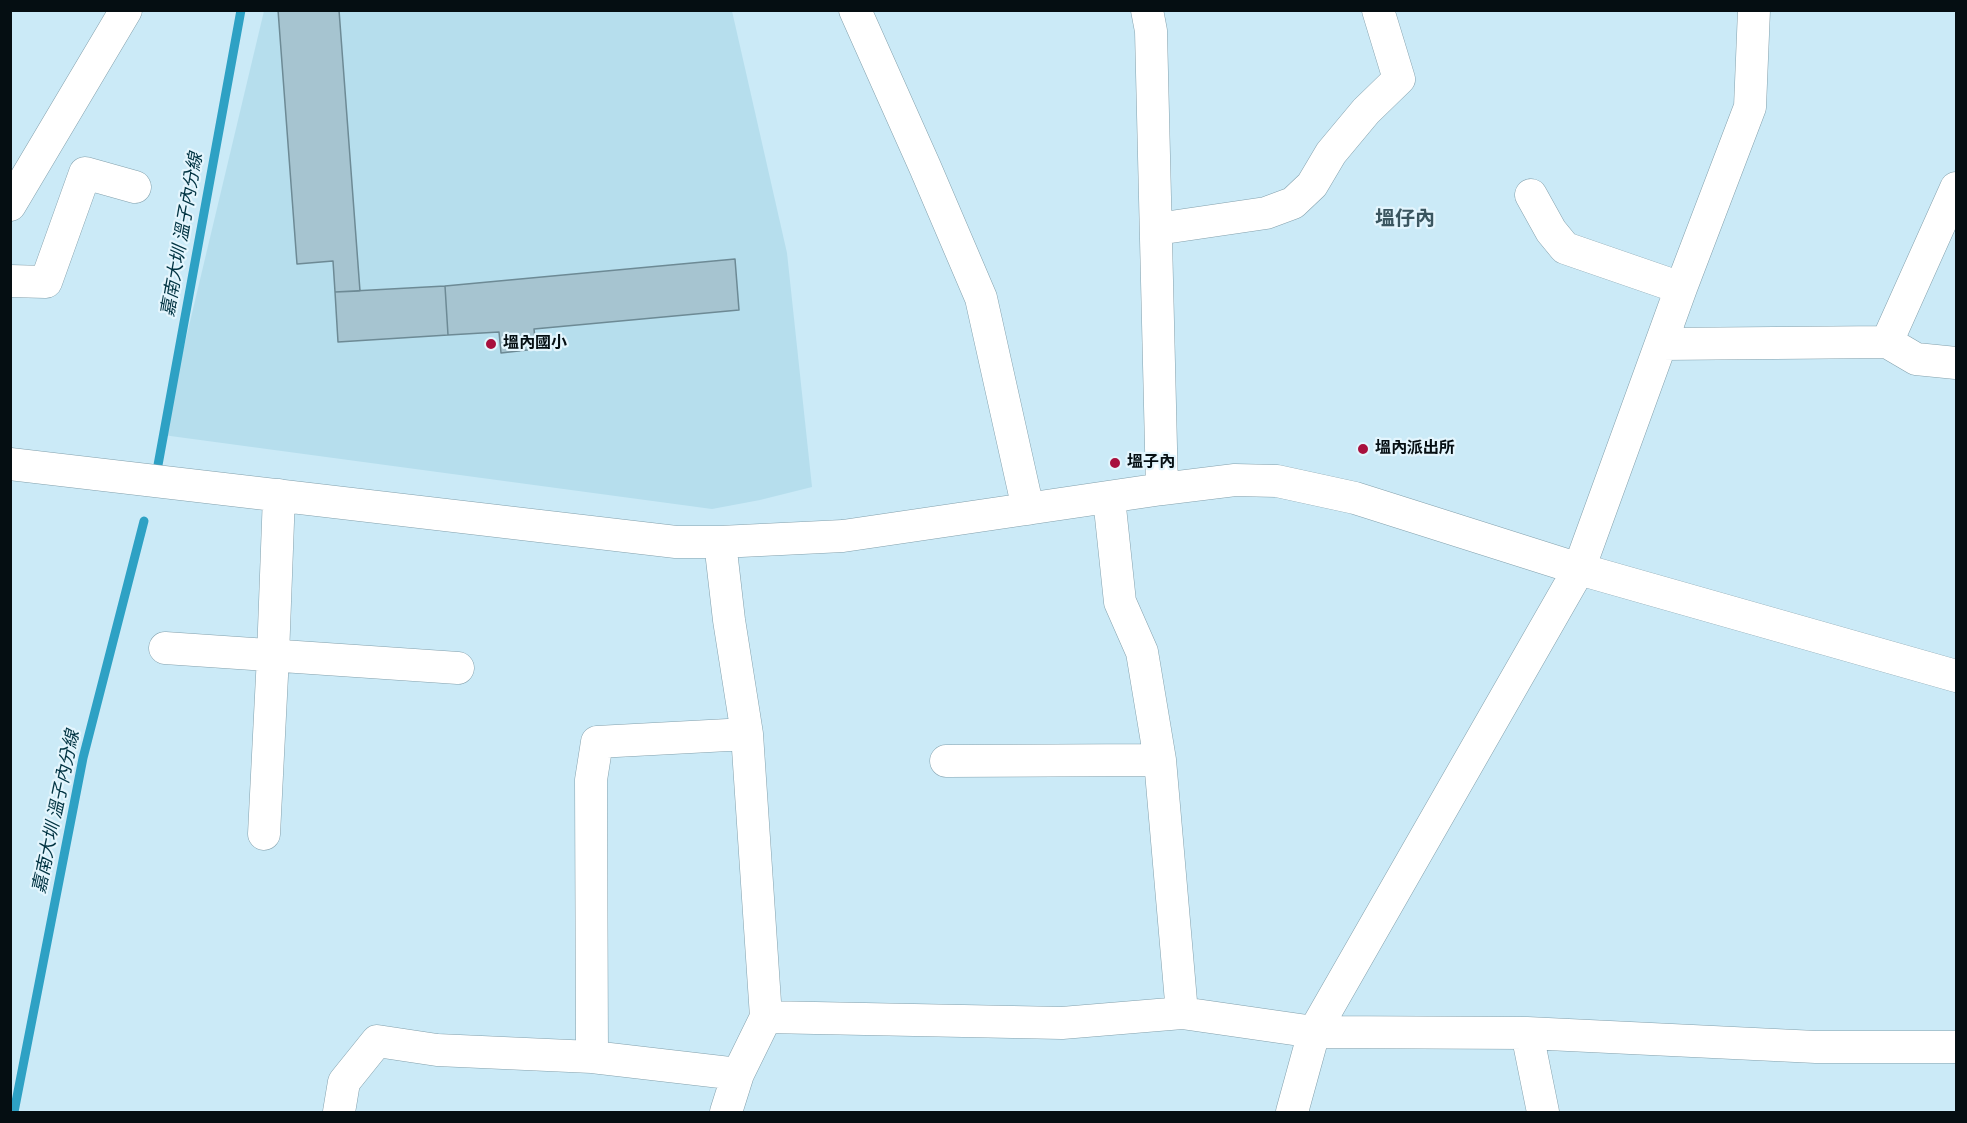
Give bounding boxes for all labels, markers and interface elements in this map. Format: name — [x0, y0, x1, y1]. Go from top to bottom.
water label: 嘉南大圳 溫子內分線 — [158, 151, 208, 319]
district label: 塭仔內 — [1375, 208, 1435, 232]
place label: 塭內國小 — [503, 334, 567, 354]
marker: 塭內國小 — [484, 337, 498, 351]
place label: 塭內派出所 — [1375, 439, 1455, 459]
marker: 塭內派出所 — [1356, 442, 1370, 456]
place label: 塭子內 — [1127, 453, 1175, 473]
marker: 塭子內 — [1108, 456, 1122, 470]
water label: 嘉南大圳 溫子內分線 — [29, 729, 85, 895]

